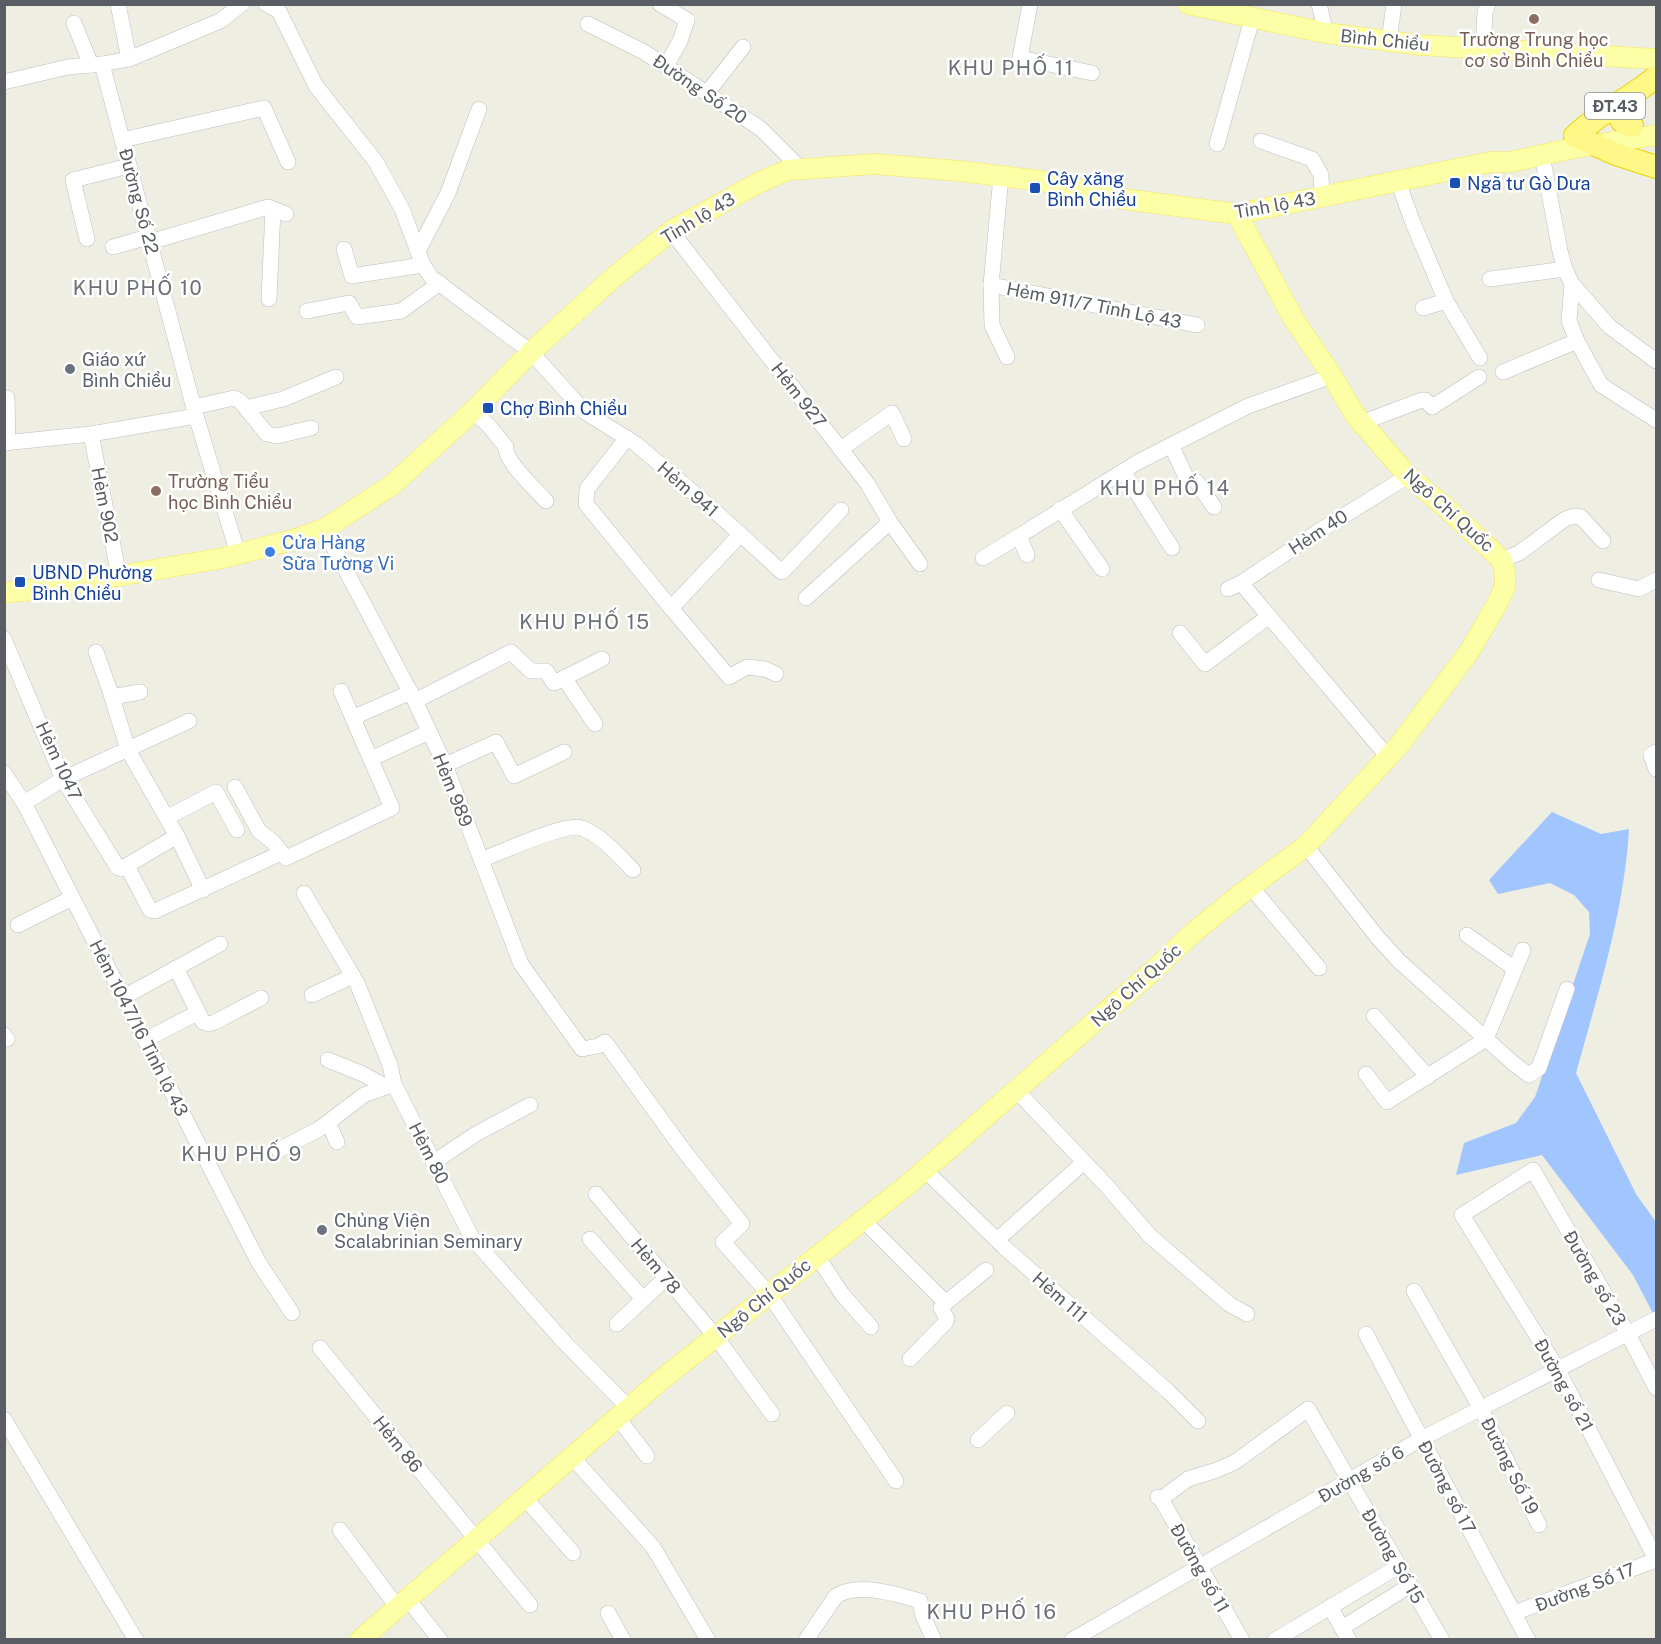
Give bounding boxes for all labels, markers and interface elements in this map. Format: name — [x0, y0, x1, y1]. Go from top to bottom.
marker: Trường Trung học cơ sở Bình Chiểu — [1527, 12, 1541, 26]
street label: Bình Chiểu — [1339, 25, 1431, 55]
place label: Trường Trung học cơ sở Bình Chiểu — [1459, 29, 1609, 71]
street label: Đường Số 20 — [649, 50, 751, 128]
district label: KHU PHỐ 11 — [948, 53, 1074, 80]
road number: ĐT.43 — [1585, 93, 1645, 119]
street label: Đường Số 22 — [115, 146, 163, 256]
place label: Cây xăng Bình Chiểu — [1047, 168, 1137, 210]
place label: Ngã tư Gò Dưa — [1467, 173, 1591, 194]
marker: Ngã tư Gò Dưa — [1448, 176, 1462, 190]
marker: Cây xăng Bình Chiểu — [1028, 181, 1042, 195]
street label: Tỉnh lộ 43 — [658, 188, 738, 248]
street label: Tỉnh lộ 43 — [1233, 188, 1317, 222]
district label: KHU PHỐ 10 — [73, 273, 203, 300]
street label: Hẻm 911/7 Tỉnh Lộ 43 — [1005, 278, 1183, 332]
place label: Giáo xứ Bình Chiểu — [82, 349, 172, 391]
street label: Hẻm 927 — [767, 358, 831, 432]
marker: Giáo xứ Bình Chiểu — [63, 362, 77, 376]
place label: Chợ Bình Chiểu — [500, 398, 628, 419]
marker: Chợ Bình Chiểu — [481, 401, 495, 415]
street label: Hẻm 941 — [653, 457, 723, 521]
street label: Ngô Chí Quốc — [1400, 464, 1498, 556]
street label: Hẻm 902 — [87, 465, 123, 545]
place label: Trường Tiểu học Bình Chiểu — [168, 471, 292, 513]
district label: KHU PHỐ 14 — [1099, 473, 1231, 500]
marker: Trường Tiểu học Bình Chiểu — [149, 484, 163, 498]
street label: Hẻm 40 — [1285, 505, 1351, 559]
place label: Cửa Hàng Sữa Tường Vi — [282, 532, 394, 574]
marker: Cửa Hàng Sữa Tường Vi — [263, 545, 277, 559]
place label: UBND Phường Bình Chiểu — [32, 562, 153, 604]
marker: UBND Phường Bình Chiểu — [13, 575, 27, 589]
district label: KHU PHỐ 15 — [519, 607, 651, 634]
street label: Hẻm 1047 — [32, 718, 86, 804]
street label: Hẻm 989 — [429, 750, 477, 830]
street label: Hẻm 1047/16 Tỉnh lộ 43 — [85, 936, 193, 1120]
street label: Ngô Chí Quốc — [1087, 939, 1185, 1031]
street label: Hẻm 80 — [405, 1119, 453, 1187]
district label: KHU PHỐ 9 — [181, 1139, 303, 1166]
place label: Chủng Viện Scalabrinian Seminary — [334, 1210, 523, 1252]
marker: Chủng Viện Scalabrinian Seminary — [315, 1223, 329, 1237]
street label: Đường số 23 — [1559, 1227, 1631, 1329]
street label: Hẻm 78 — [627, 1234, 685, 1298]
street label: Ngô Chí Quốc — [713, 1254, 815, 1342]
street label: Hẻm 111 — [1028, 1267, 1092, 1327]
street label: Đường số 21 — [1530, 1335, 1598, 1435]
street label: Hẻm 86 — [369, 1412, 427, 1476]
street label: Đường Số 19 — [1477, 1414, 1543, 1518]
street label: Đường số 17 — [1414, 1437, 1480, 1537]
street label: Đường số 6 — [1314, 1441, 1408, 1507]
street label: Đường Số 15 — [1357, 1505, 1429, 1607]
street label: Đường số 11 — [1166, 1520, 1234, 1616]
street label: Đường Số 17 — [1532, 1558, 1638, 1616]
district label: KHU PHỐ 16 — [927, 1597, 1057, 1624]

